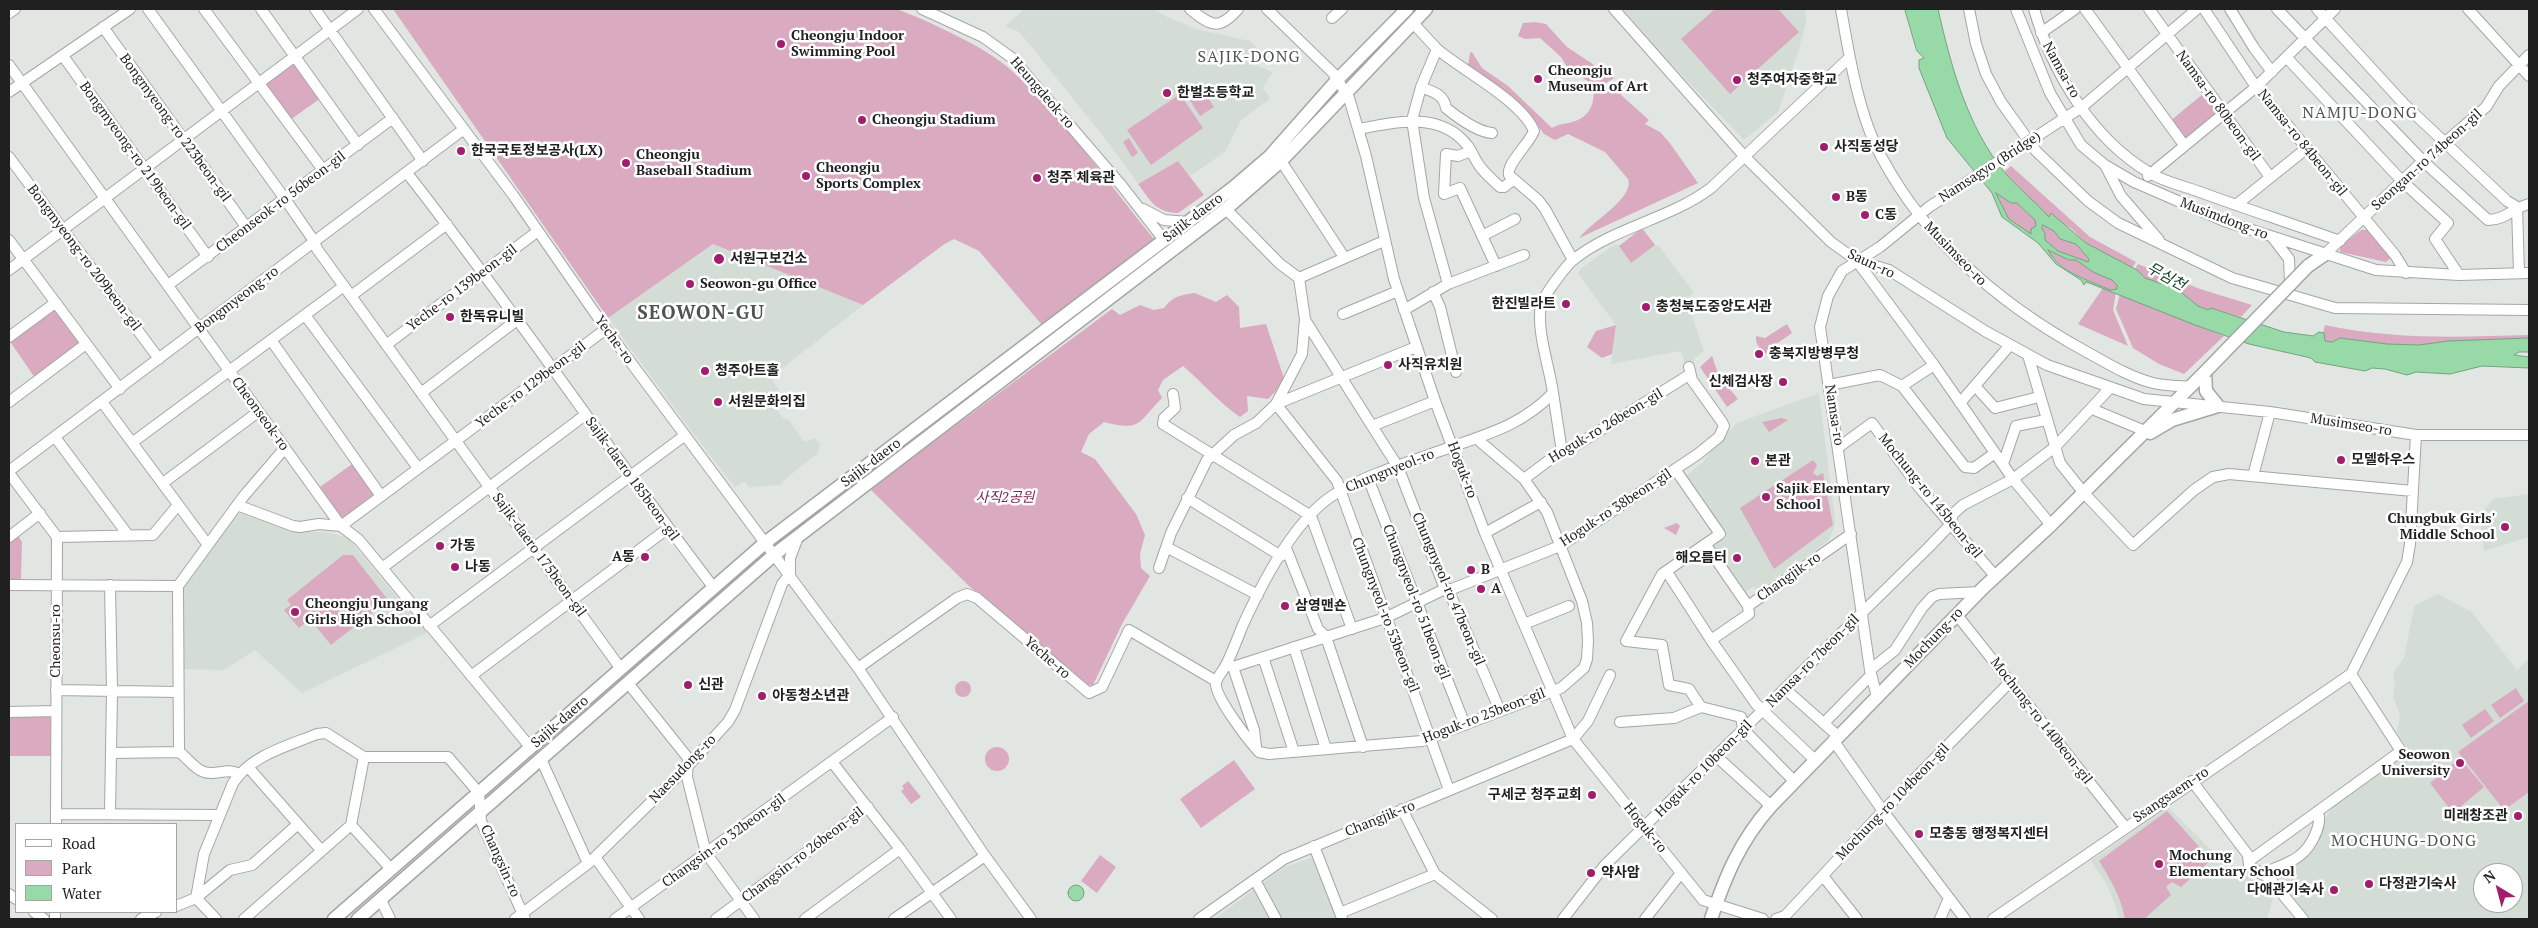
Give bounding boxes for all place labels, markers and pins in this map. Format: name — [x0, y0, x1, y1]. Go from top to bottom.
place label: Cheongju Indoor Swimming Pool — [791, 28, 904, 60]
marker: Cheongju Indoor Swimming Pool — [775, 38, 787, 50]
place label: Cheongju Museum of Art — [1548, 63, 1648, 95]
place label: 청주여자중학교 — [1747, 72, 1837, 88]
marker: Cheongju Museum of Art — [1532, 73, 1544, 85]
marker: 청주여자중학교 — [1731, 74, 1743, 86]
place label: 한벌초등학교 — [1177, 85, 1254, 101]
marker: 한벌초등학교 — [1161, 87, 1173, 99]
place label: Cheongju Stadium — [872, 112, 996, 128]
marker: Cheongju Stadium — [856, 114, 868, 126]
place label: 사직동성당 — [1834, 139, 1898, 155]
marker: 사직동성당 — [1818, 141, 1830, 153]
place label: 한국국토정보공사(LX) — [471, 143, 603, 159]
marker: 한국국토정보공사(LX) — [455, 145, 467, 157]
place label: Cheongju Baseball Stadium — [636, 147, 752, 180]
marker: Cheongju Baseball Stadium — [620, 157, 632, 169]
place label: Cheongju Sports Complex — [816, 160, 921, 192]
marker: Cheongju Sports Complex — [800, 170, 812, 182]
place label: 청주 체육관 — [1047, 170, 1115, 186]
marker: 청주 체육관 — [1031, 172, 1043, 184]
place label: B동 — [1846, 189, 1868, 205]
marker: B동 — [1830, 191, 1842, 203]
place label: C동 — [1875, 207, 1897, 223]
marker: C동 — [1859, 209, 1871, 221]
place label: 서원구보건소 — [730, 251, 807, 267]
marker: 서원구보건소 — [712, 252, 726, 266]
place label: Seowon-gu Office — [700, 276, 817, 292]
marker: Seowon-gu Office — [684, 278, 696, 290]
place label: 한진빌라트 — [1492, 296, 1556, 312]
marker: 한진빌라트 — [1560, 298, 1572, 310]
place label: 충청북도중앙도서관 — [1656, 299, 1772, 315]
marker: 충청북도중앙도서관 — [1640, 301, 1652, 313]
place label: 한독유니빌 — [460, 309, 524, 325]
marker: 한독유니빌 — [444, 311, 456, 323]
place label: 충북지방병무청 — [1769, 346, 1859, 362]
marker: 충북지방병무청 — [1753, 348, 1765, 360]
place label: 사직유치원 — [1398, 357, 1462, 373]
marker: 사직유치원 — [1382, 359, 1394, 371]
place label: 청주아트홀 — [715, 363, 779, 379]
marker: 청주아트홀 — [699, 365, 711, 377]
place label: 신체검사장 — [1709, 374, 1773, 390]
marker: 신체검사장 — [1777, 376, 1789, 388]
place label: 서원문화의집 — [728, 394, 805, 410]
marker: 서원문화의집 — [712, 396, 724, 408]
place label: 모델하우스 — [2351, 452, 2415, 468]
place label: 본관 — [1765, 453, 1791, 469]
marker: 모델하우스 — [2335, 454, 2347, 466]
marker: 본관 — [1749, 455, 1761, 467]
place label: Sajik Elementary School — [1776, 481, 1890, 514]
marker: Sajik Elementary School — [1760, 491, 1772, 503]
place label: Chungbuk Girls' Middle School — [2387, 511, 2495, 544]
marker: Chungbuk Girls' Middle School — [2499, 521, 2511, 533]
place label: 가동 — [450, 538, 476, 554]
marker: 가동 — [434, 540, 446, 552]
place label: A동 — [612, 549, 635, 565]
place label: 해오름터 — [1675, 550, 1727, 566]
marker: A동 — [639, 551, 651, 563]
marker: 해오름터 — [1731, 552, 1743, 564]
place label: 나동 — [465, 559, 491, 575]
marker: 나동 — [449, 561, 461, 573]
place label: B — [1481, 562, 1490, 578]
marker: B — [1465, 564, 1477, 576]
place label: A — [1491, 581, 1501, 597]
marker: A — [1475, 583, 1487, 595]
place label: Cheongju Jungang Girls High School — [305, 596, 428, 628]
place label: 삼영맨숀 — [1295, 598, 1347, 614]
marker: 삼영맨숀 — [1279, 600, 1291, 612]
marker: Cheongju Jungang Girls High School — [289, 606, 301, 618]
place label: 신관 — [698, 677, 724, 693]
marker: 신관 — [682, 679, 694, 691]
place label: 아동청소년관 — [772, 688, 849, 704]
marker: 아동청소년관 — [756, 690, 768, 702]
place label: Seowon University — [2382, 747, 2450, 780]
marker: Seowon University — [2454, 757, 2466, 769]
place label: 구세군 청주교회 — [1488, 787, 1582, 803]
marker: 구세군 청주교회 — [1586, 789, 1598, 801]
place label: 미래창조관 — [2444, 808, 2508, 824]
marker: 미래창조관 — [2512, 810, 2524, 822]
place label: 모충동 행정복지센터 — [1929, 826, 2049, 842]
marker: 모충동 행정복지센터 — [1913, 828, 1925, 840]
place label: Mochung Elementary School — [2169, 848, 2295, 880]
marker: Mochung Elementary School — [2153, 858, 2165, 870]
place label: 약사암 — [1601, 865, 1640, 881]
marker: 약사암 — [1585, 867, 1597, 879]
place label: 다정관기숙사 — [2379, 876, 2456, 892]
marker: 다정관기숙사 — [2363, 878, 2375, 890]
place label: 다애관기숙사 — [2247, 882, 2324, 898]
marker: 다애관기숙사 — [2328, 884, 2340, 896]

